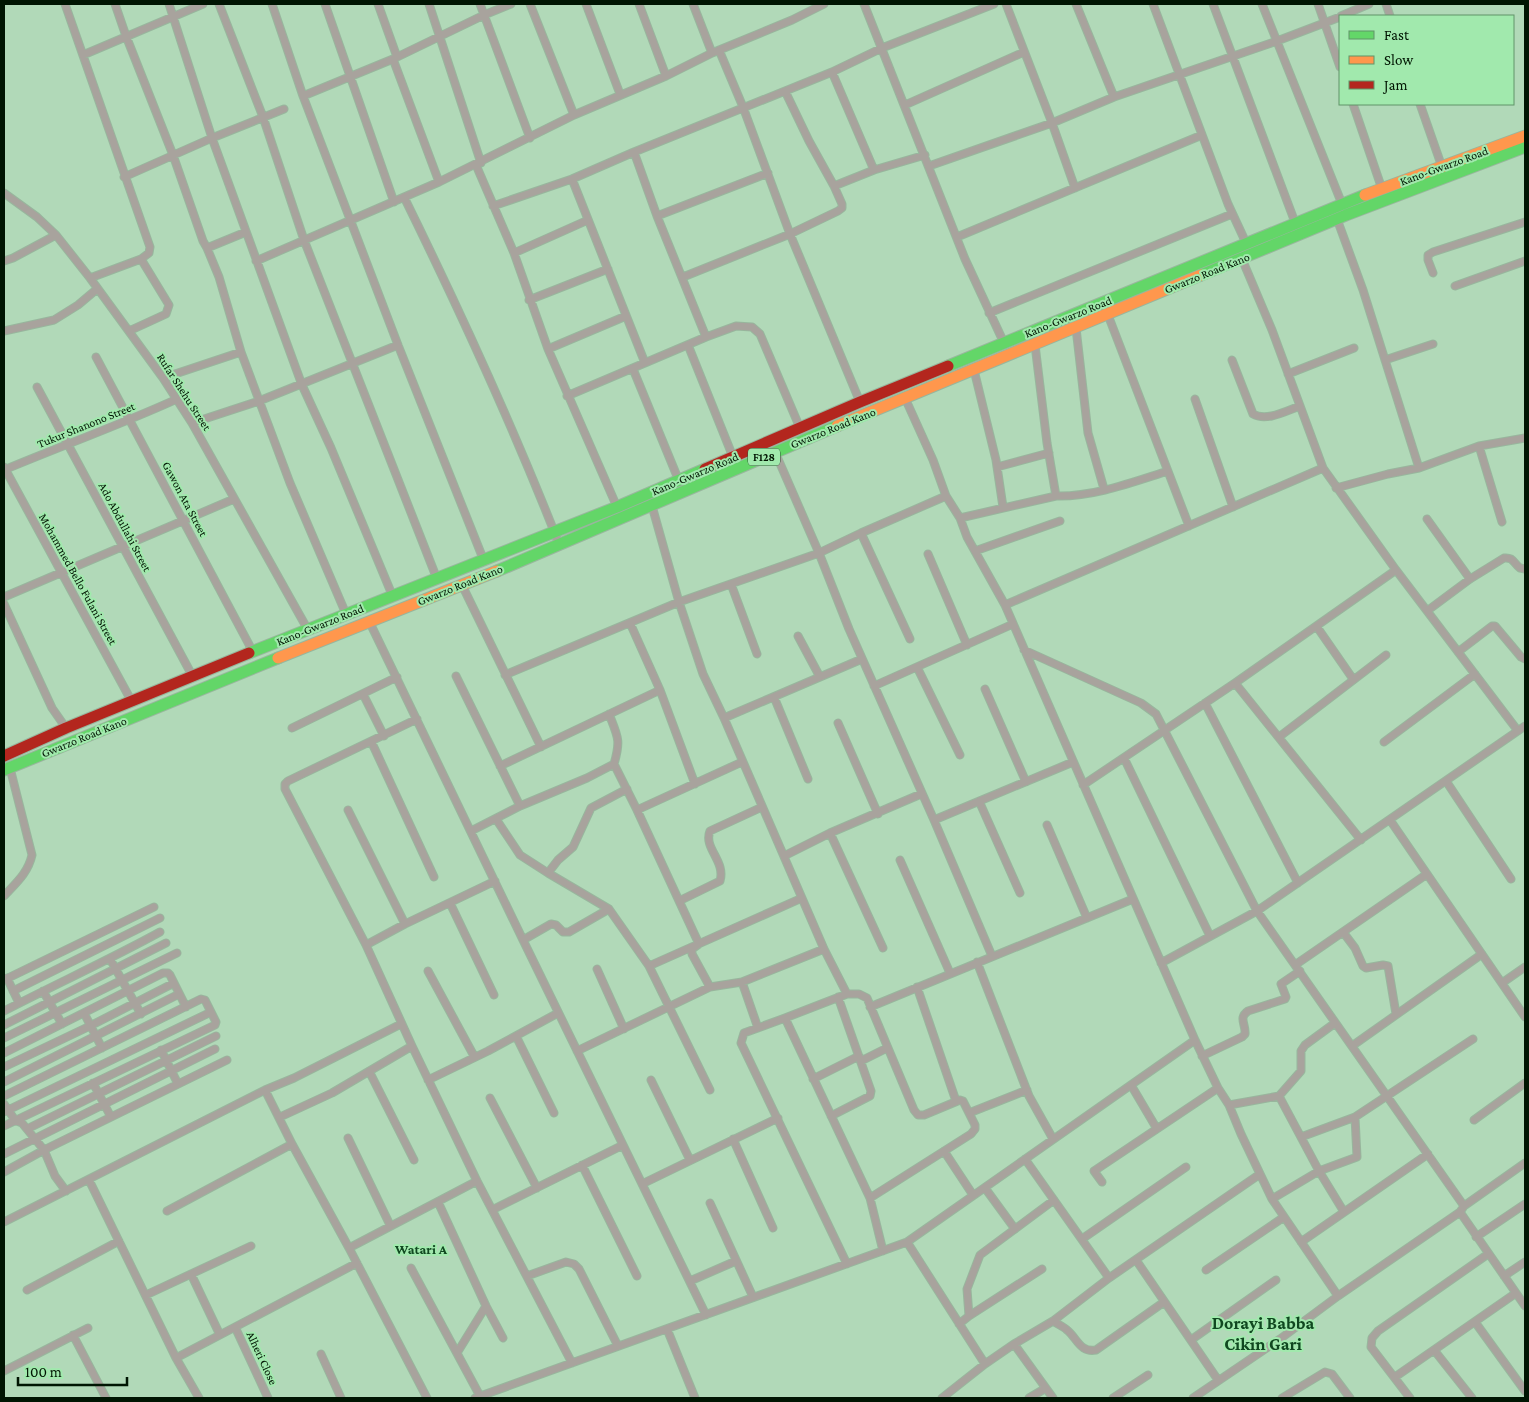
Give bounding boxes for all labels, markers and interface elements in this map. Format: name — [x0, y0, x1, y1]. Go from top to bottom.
legend — [1339, 15, 1514, 105]
text: Fast — [1384, 27, 1410, 43]
text: Slow — [1384, 52, 1414, 68]
text: Jam — [1382, 77, 1407, 94]
street label: Kano-Gwarzo Road — [1398, 143, 1491, 188]
street label: Gwarzo Road Kano — [1162, 250, 1252, 296]
street label: Kano-Gwarzo Road — [1022, 293, 1114, 341]
street label: Rufar Shehu Street — [154, 351, 215, 434]
street label: Tukur Shanono Street — [35, 399, 138, 451]
street label: Gwarzo Road Kano — [788, 405, 878, 451]
road number: F128 — [748, 448, 780, 466]
street label: Kano-Gwarzo Road — [650, 449, 741, 499]
street label: Gawon Ata Street — [159, 459, 211, 540]
street label: Ado Abdullahi Street — [96, 480, 155, 575]
street label: Mohammed Bello Fulani Street — [36, 511, 121, 648]
street label: Gwarzo Road Kano — [415, 562, 505, 608]
street label: Kano-Gwarzo Road — [274, 601, 366, 649]
street label: Gwarzo Road Kano — [39, 714, 129, 760]
district label: Watari A — [394, 1241, 448, 1257]
district label: Dorayi Babba Cikin Gari — [1212, 1313, 1315, 1354]
street label: Alheri Close — [244, 1329, 280, 1387]
scale bar — [18, 1354, 126, 1386]
text: 100 m — [25, 1364, 62, 1380]

